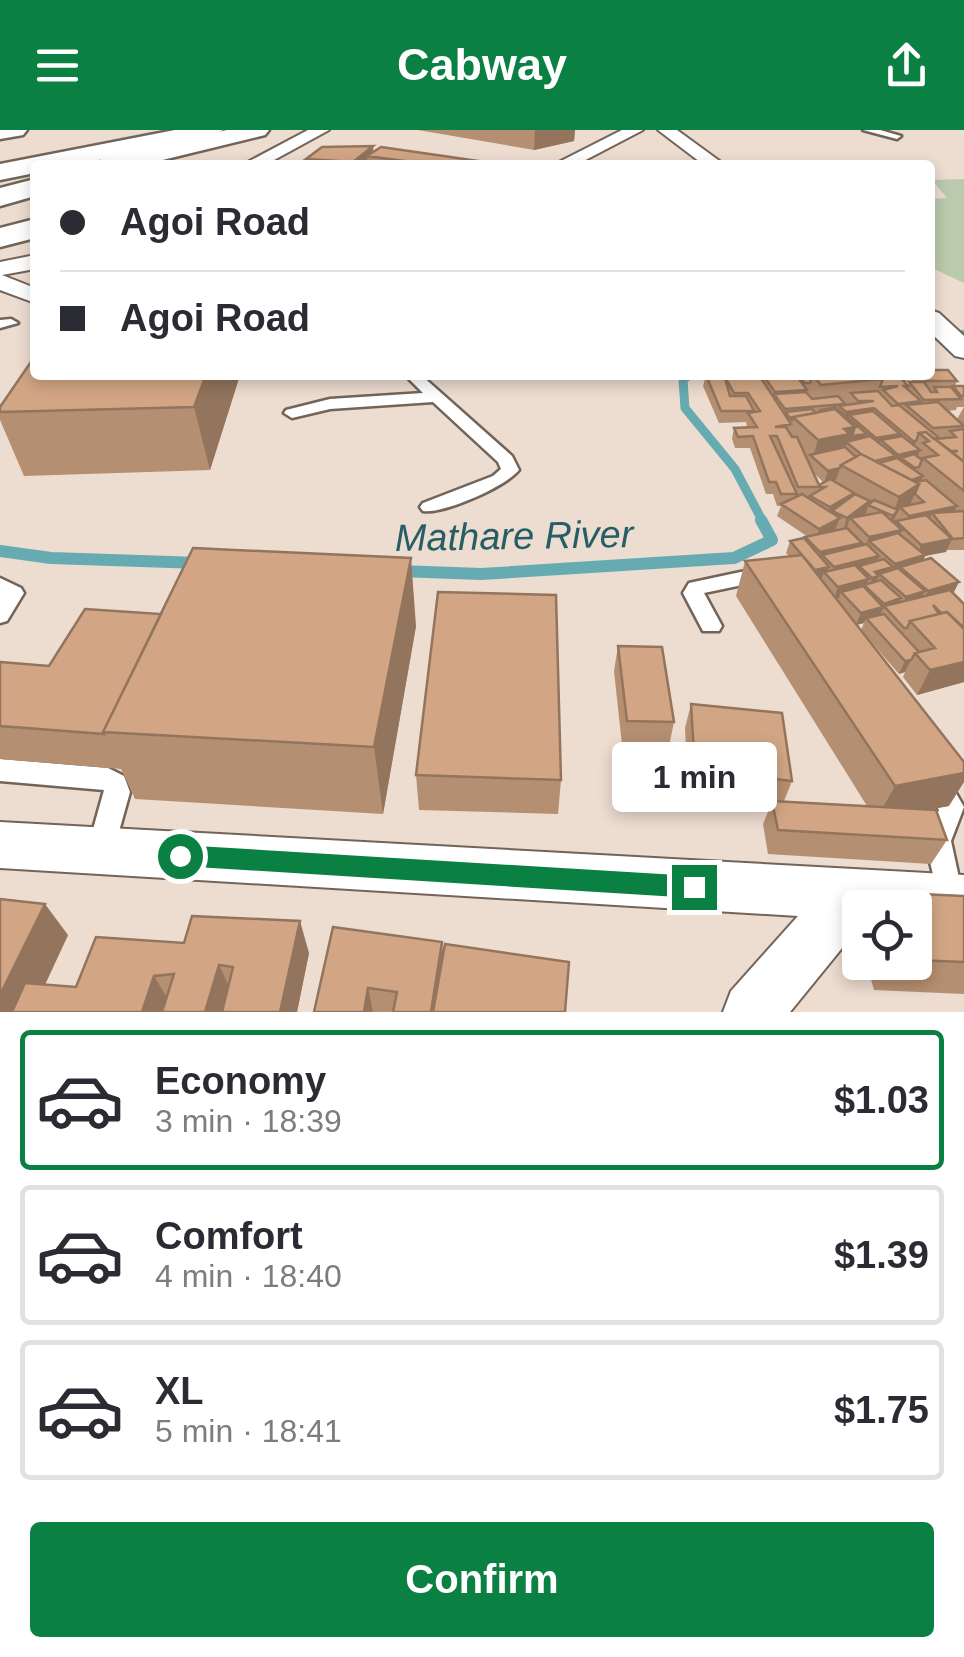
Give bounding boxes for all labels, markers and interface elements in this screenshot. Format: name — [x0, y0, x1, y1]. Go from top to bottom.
icon: menu — [30, 38, 85, 93]
icon: share — [879, 38, 934, 93]
text: Cabway — [397, 39, 567, 90]
text: Agoi Road — [120, 201, 310, 243]
text: Agoi Road — [120, 297, 310, 339]
water label: Mathare River — [394, 513, 635, 559]
callout: 1 min — [612, 742, 776, 812]
text: 1 min — [653, 759, 736, 795]
route start — [158, 834, 203, 879]
route end — [672, 865, 717, 910]
map controls — [842, 890, 932, 980]
button: locate — [842, 890, 932, 980]
icon: car — [35, 1055, 125, 1145]
text: Economy — [155, 1060, 326, 1102]
text: $1.03 — [834, 1079, 929, 1121]
text: 3 min · 18:39 — [155, 1103, 342, 1139]
icon: car — [35, 1210, 125, 1300]
text: Comfort — [155, 1215, 303, 1257]
text: $1.39 — [834, 1234, 929, 1276]
text: 4 min · 18:40 — [155, 1258, 342, 1294]
icon: car — [35, 1365, 125, 1455]
text: XL — [155, 1370, 204, 1412]
text: $1.75 — [834, 1389, 929, 1431]
text: 5 min · 18:41 — [155, 1413, 342, 1449]
button: Confirm — [30, 1522, 934, 1637]

